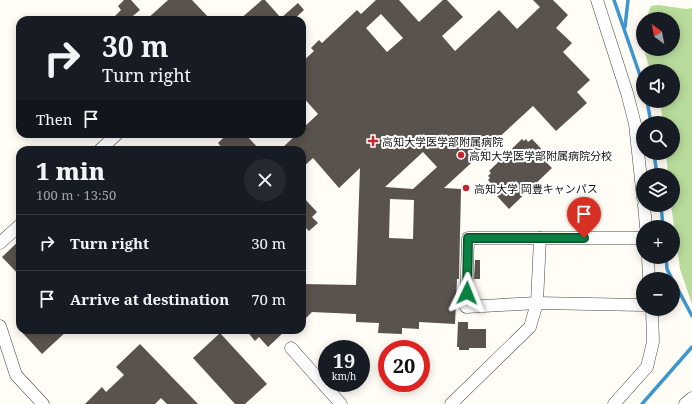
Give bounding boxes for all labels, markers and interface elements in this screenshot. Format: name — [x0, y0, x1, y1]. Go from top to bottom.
north arrow — [636, 12, 680, 56]
map controls — [636, 12, 680, 316]
text: 30 m — [102, 27, 169, 65]
icon: right — [36, 32, 88, 84]
text: Turn right — [102, 63, 191, 87]
button: sound — [636, 64, 680, 108]
icon: arrive — [80, 108, 102, 130]
text: Then — [36, 109, 72, 129]
button: search — [636, 116, 680, 160]
place label: 高知大学医学部附属病院 — [382, 134, 503, 149]
marker: 高知大学医学部附属病院 — [367, 135, 379, 147]
place label: 高知大学医学部附属病院分校 — [469, 148, 612, 163]
marker: 高知大学医学部附属病院分校 — [456, 150, 466, 160]
text: 1 min — [36, 154, 105, 187]
button: close — [244, 159, 286, 201]
button: layers — [636, 168, 680, 212]
place label: 高知大学 岡豊キャンパス — [474, 181, 598, 196]
marker: 高知大学 岡豊キャンパス — [461, 183, 471, 193]
text: 100 m · 13:50 — [36, 186, 116, 204]
pin — [567, 197, 601, 238]
icon: arrive — [573, 203, 595, 225]
button: + — [636, 220, 680, 264]
icon: right — [36, 232, 58, 254]
text: Turn right — [70, 233, 149, 253]
text: 30 m — [251, 233, 286, 253]
position arrow — [446, 272, 488, 314]
button: − — [636, 272, 680, 316]
icon: arrive — [36, 288, 58, 310]
text: Arrive at destination — [70, 289, 229, 309]
text: 70 m — [251, 289, 286, 309]
speed limit sign: 20 — [378, 340, 430, 392]
text: 19 — [333, 347, 355, 374]
text: km/h — [332, 369, 356, 383]

